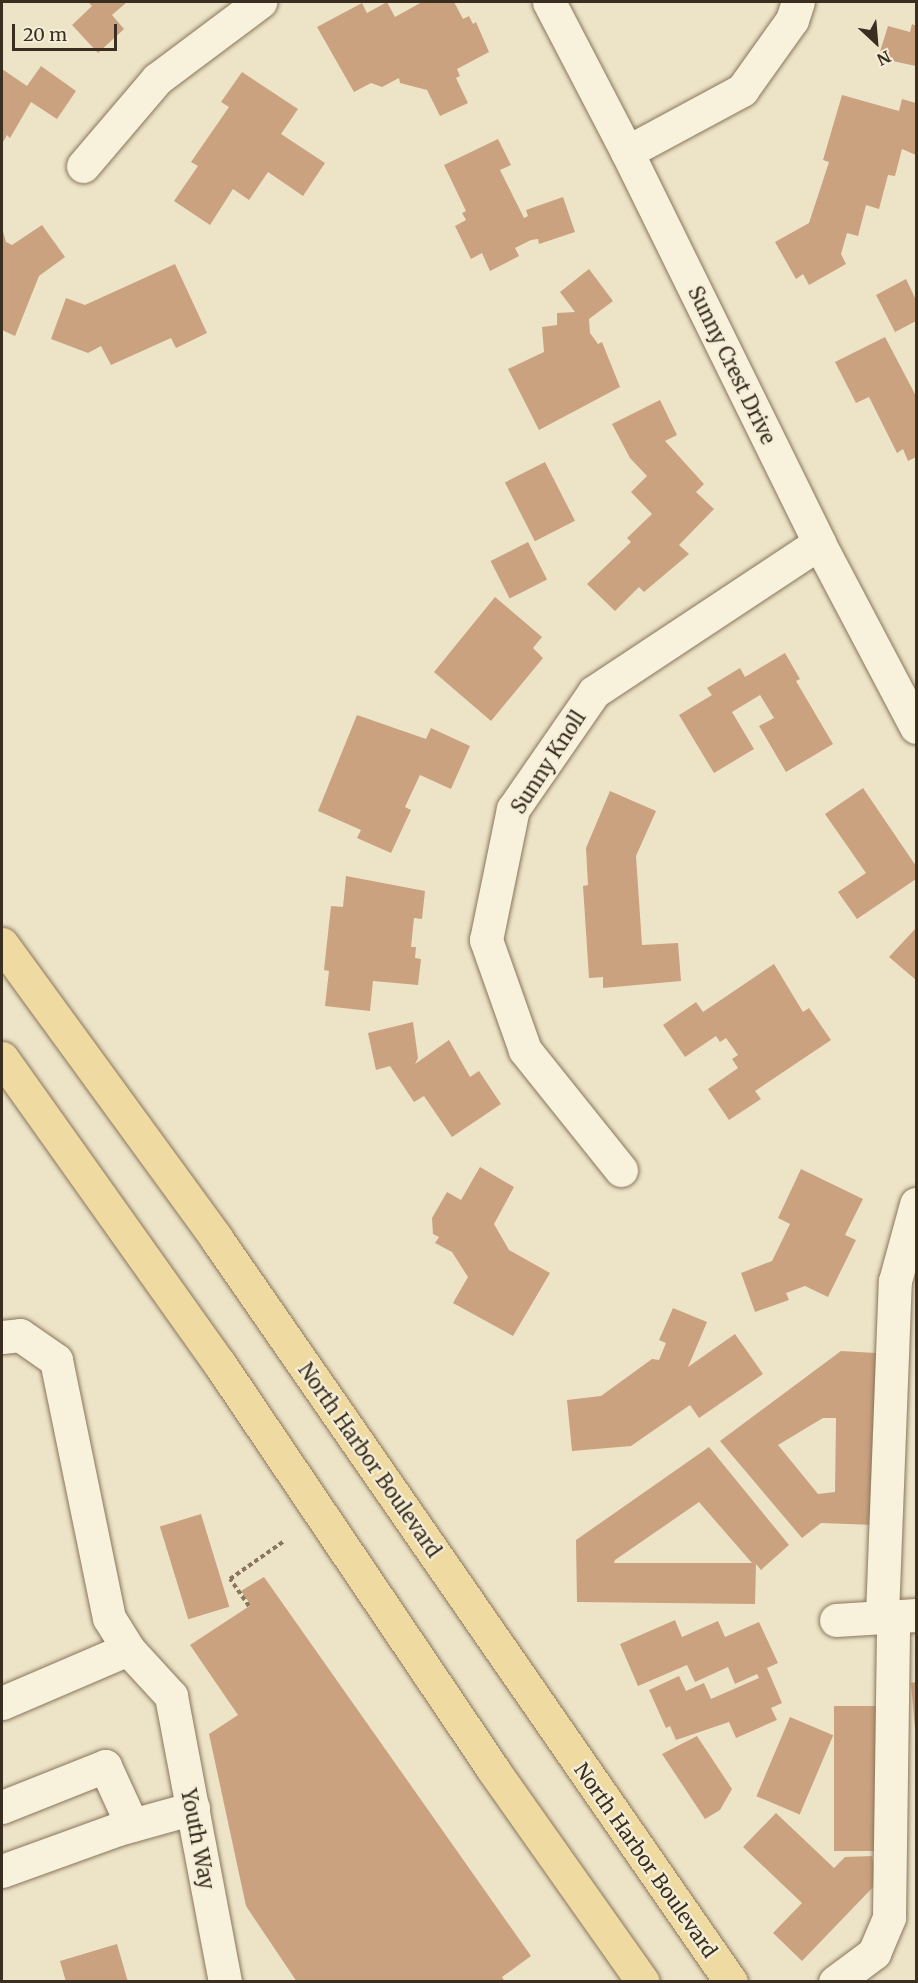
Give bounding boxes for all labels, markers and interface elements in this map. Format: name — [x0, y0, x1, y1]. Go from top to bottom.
scale bar — [15, 12, 120, 50]
north arrow — [846, 12, 906, 72]
text: 20 m — [23, 23, 67, 46]
text: N — [874, 46, 894, 70]
street label: Sunny Crest Drive — [683, 282, 781, 448]
street label: Sunny Knoll — [506, 706, 590, 818]
street label: North Harbor Boulevard — [294, 1358, 446, 1562]
street label: North Harbor Boulevard — [570, 1758, 722, 1962]
street label: Youth Way — [176, 1787, 220, 1891]

